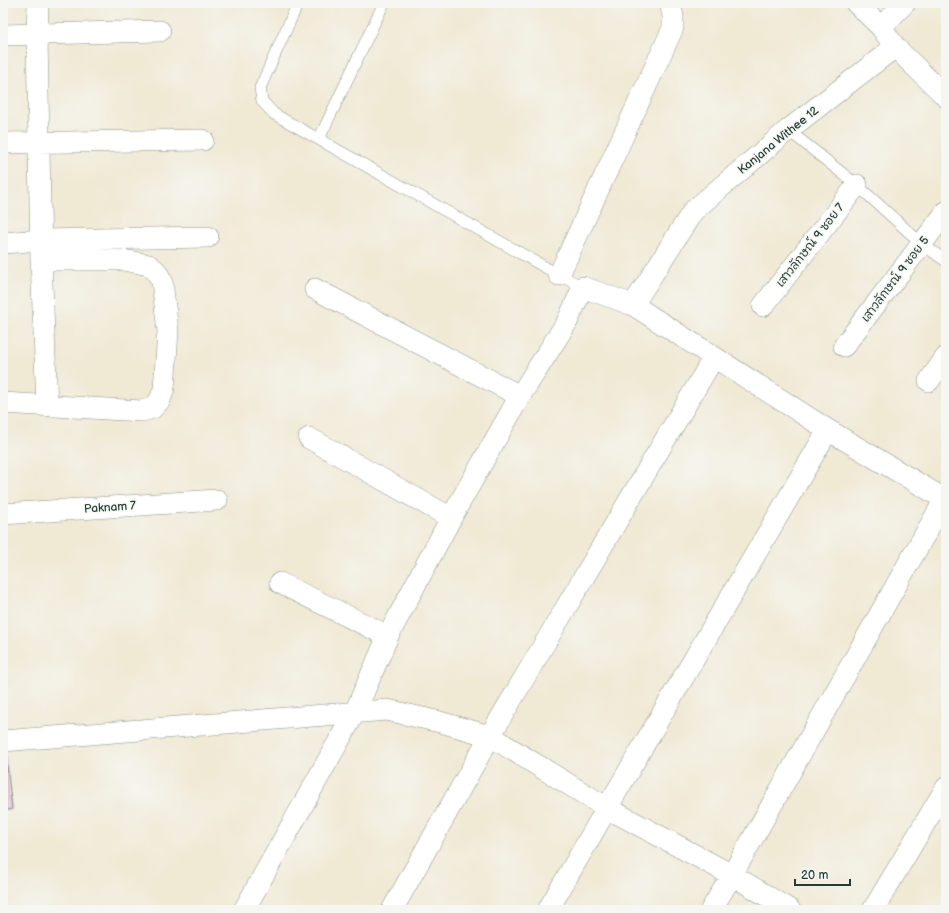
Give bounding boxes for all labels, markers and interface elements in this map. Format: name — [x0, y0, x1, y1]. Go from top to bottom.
street label: Kanjana Withee 12 — [735, 103, 822, 178]
street label: เสาวลักษณ์ 9 ซอย 7 — [772, 200, 848, 290]
street label: เสาวลักษณ์ 9 ซอย 5 — [857, 233, 933, 325]
street label: Paknam 7 — [84, 498, 137, 517]
scale bar — [795, 861, 850, 887]
text: 20 m — [801, 868, 828, 883]

